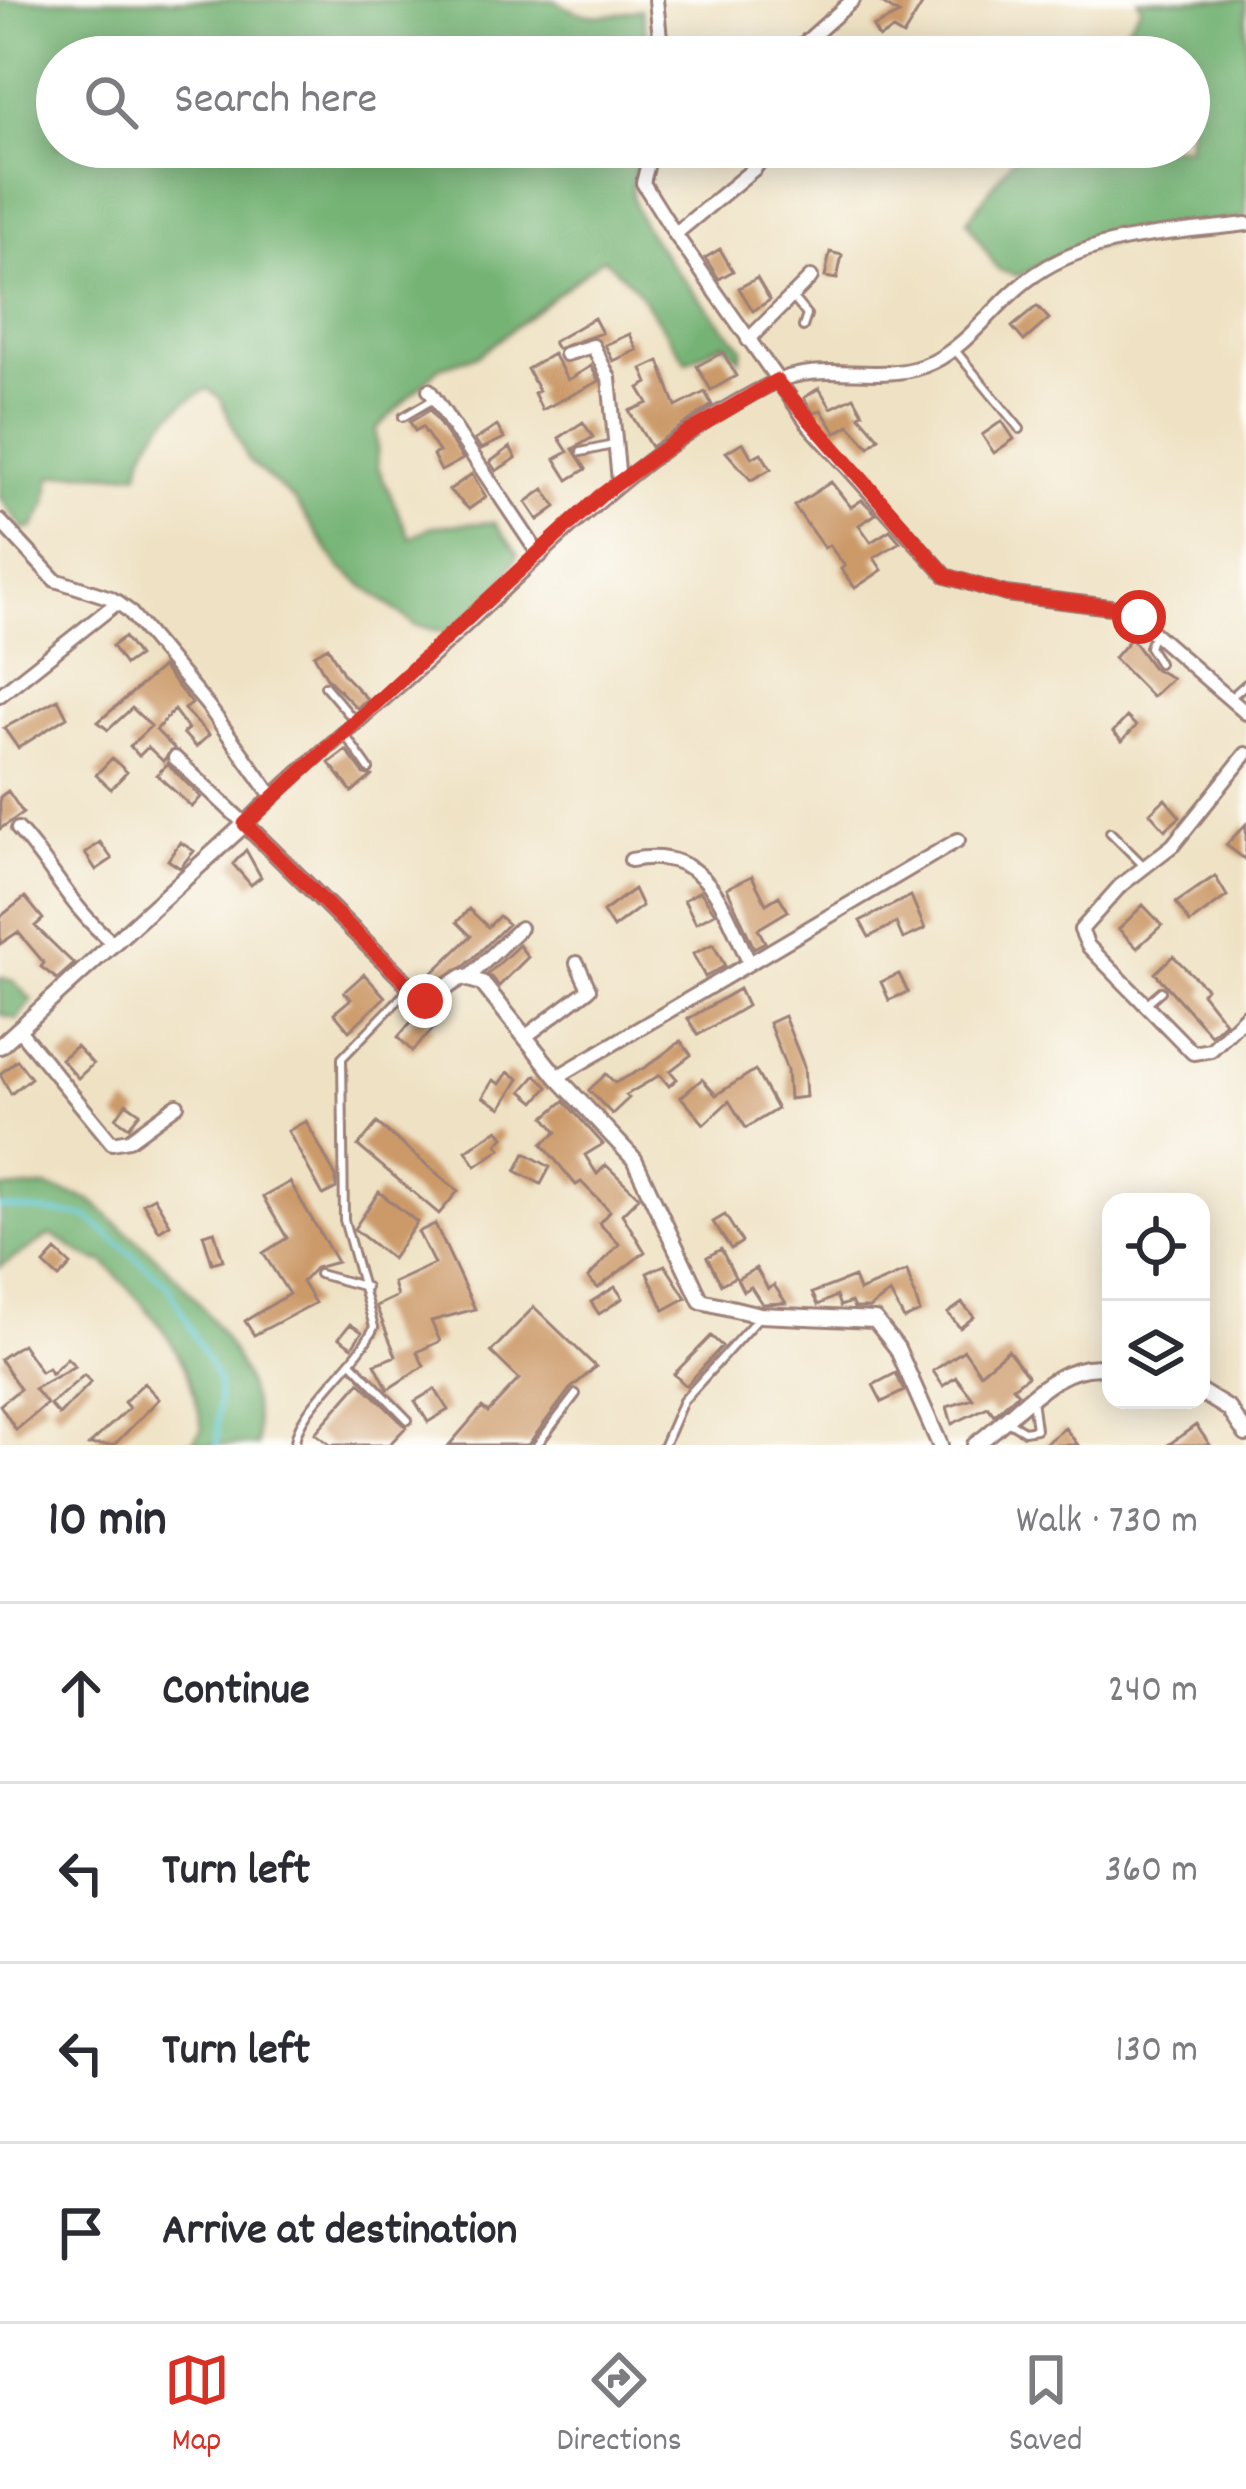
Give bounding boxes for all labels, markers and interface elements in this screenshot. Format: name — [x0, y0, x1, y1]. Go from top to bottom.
search box — [36, 36, 1210, 168]
icon: search — [78, 69, 144, 135]
text: Search here — [174, 70, 377, 134]
route start — [1112, 590, 1166, 644]
route end — [398, 974, 452, 1028]
map controls — [1102, 1193, 1210, 1409]
button: locate — [1102, 1193, 1210, 1301]
button: layers — [1102, 1301, 1210, 1409]
text: 10 min — [48, 1487, 167, 1559]
text: Walk · 730 m — [1016, 1496, 1198, 1551]
icon: ahead — [48, 1660, 114, 1726]
text: Continue — [162, 1661, 310, 1725]
text: 240 m — [1108, 1665, 1198, 1720]
icon: left — [48, 1840, 114, 1906]
text: Turn left — [162, 1841, 310, 1905]
text: 360 m — [1105, 1845, 1198, 1900]
icon: left — [48, 2020, 114, 2086]
text: Turn left — [162, 2021, 310, 2085]
text: 130 m — [1115, 2025, 1198, 2080]
icon: arrive — [48, 2200, 114, 2266]
text: Arrive at destination — [162, 2201, 517, 2265]
tab: Map — [164, 2347, 230, 2466]
tab: Directions — [557, 2347, 682, 2466]
tab: Saved — [1009, 2347, 1082, 2466]

